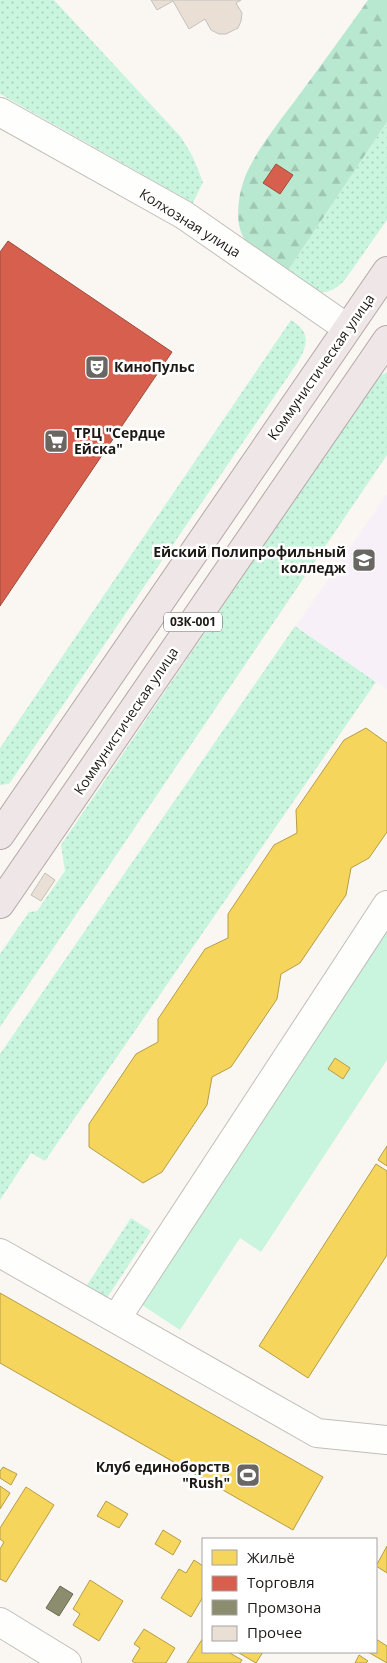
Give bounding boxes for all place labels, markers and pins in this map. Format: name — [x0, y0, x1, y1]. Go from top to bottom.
theatre icon: КиноПульс — [84, 354, 110, 380]
place label: КиноПульс — [114, 357, 195, 376]
place label: ТРЦ "Сердце Ейска" — [74, 423, 165, 458]
supermarket icon: ТРЦ "Сердце Ейска" — [43, 428, 69, 454]
place label: Ейский Полипрофильный колледж — [153, 542, 347, 577]
school or university icon: Ейский Полипрофильный колледж — [351, 547, 377, 573]
place label: Клуб единоборств "Rush" — [96, 1457, 230, 1492]
sports icon: Клуб единоборств "Rush" — [235, 1462, 261, 1488]

